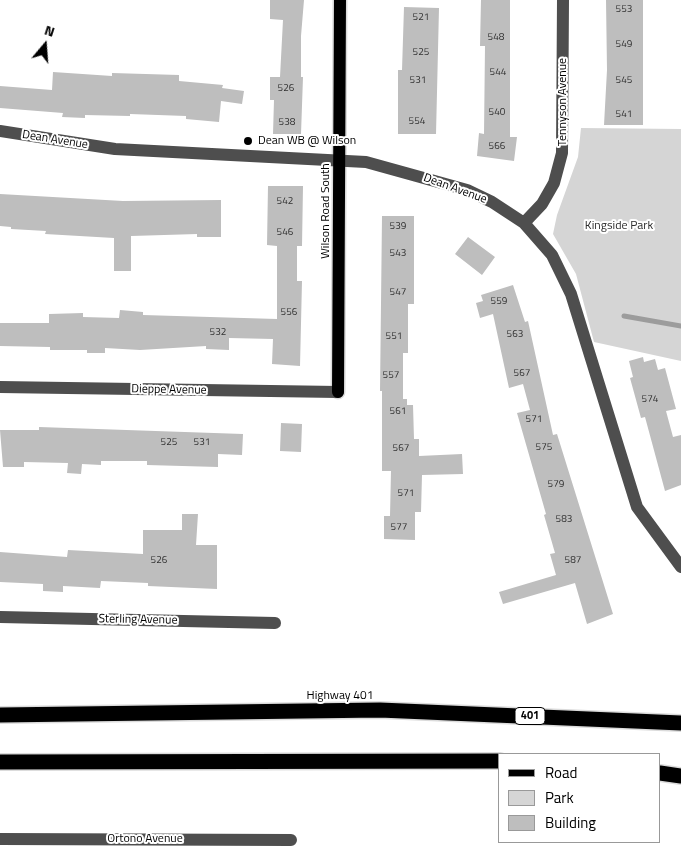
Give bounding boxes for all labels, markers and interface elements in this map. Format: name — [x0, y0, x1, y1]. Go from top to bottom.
house number: 553 — [616, 4, 632, 16]
house number: 521 — [413, 12, 429, 24]
text: N — [42, 19, 58, 42]
north arrow — [20, 20, 70, 70]
house number: 548 — [488, 32, 504, 44]
house number: 549 — [616, 39, 632, 51]
house number: 525 — [413, 47, 429, 59]
street label: Tennyson Avenue — [556, 58, 570, 146]
house number: 544 — [490, 67, 506, 79]
house number: 531 — [410, 75, 426, 87]
house number: 545 — [616, 75, 632, 87]
house number: 526 — [278, 83, 294, 95]
house number: 540 — [489, 107, 505, 119]
house number: 541 — [616, 109, 632, 121]
house number: 554 — [409, 116, 425, 128]
house number: 538 — [279, 117, 295, 129]
street label: Dean Avenue — [21, 128, 89, 152]
place label: Dean WB @ Wilson — [258, 134, 356, 148]
marker: Dean WB @ Wilson — [242, 135, 254, 147]
house number: 566 — [489, 141, 505, 153]
street label: Wilson Road South — [319, 163, 333, 259]
street label: Dean Avenue — [421, 171, 489, 207]
house number: 542 — [277, 196, 293, 208]
park label: Kingside Park — [585, 219, 653, 233]
house number: 539 — [390, 221, 406, 233]
house number: 546 — [277, 227, 293, 239]
house number: 543 — [390, 248, 406, 260]
house number: 547 — [390, 287, 406, 299]
house number: 559 — [491, 296, 507, 308]
house number: 556 — [281, 307, 297, 319]
house number: 532 — [210, 327, 226, 339]
house number: 563 — [507, 329, 523, 341]
house number: 551 — [386, 331, 402, 343]
house number: 567 — [514, 368, 530, 380]
house number: 557 — [383, 370, 399, 382]
street label: Dieppe Avenue — [131, 382, 207, 398]
house number: 574 — [642, 394, 658, 406]
house number: 561 — [390, 406, 406, 418]
house number: 571 — [526, 414, 542, 426]
house number: 525 — [161, 437, 177, 449]
house number: 531 — [194, 437, 210, 449]
house number: 575 — [536, 442, 552, 454]
house number: 567 — [393, 443, 409, 455]
house number: 579 — [548, 479, 564, 491]
house number: 571 — [398, 488, 414, 500]
house number: 583 — [556, 514, 572, 526]
house number: 577 — [391, 522, 407, 534]
house number: 526 — [151, 555, 167, 567]
house number: 587 — [565, 555, 581, 567]
street label: Sterling Avenue — [98, 612, 178, 628]
street label: Highway 401 — [307, 689, 373, 703]
road number: 401 — [515, 708, 545, 724]
legend — [498, 753, 661, 843]
text: Road — [545, 761, 577, 784]
text: Park — [545, 786, 574, 809]
text: Building — [545, 811, 596, 834]
street label: Ortono Avenue — [107, 832, 183, 846]

